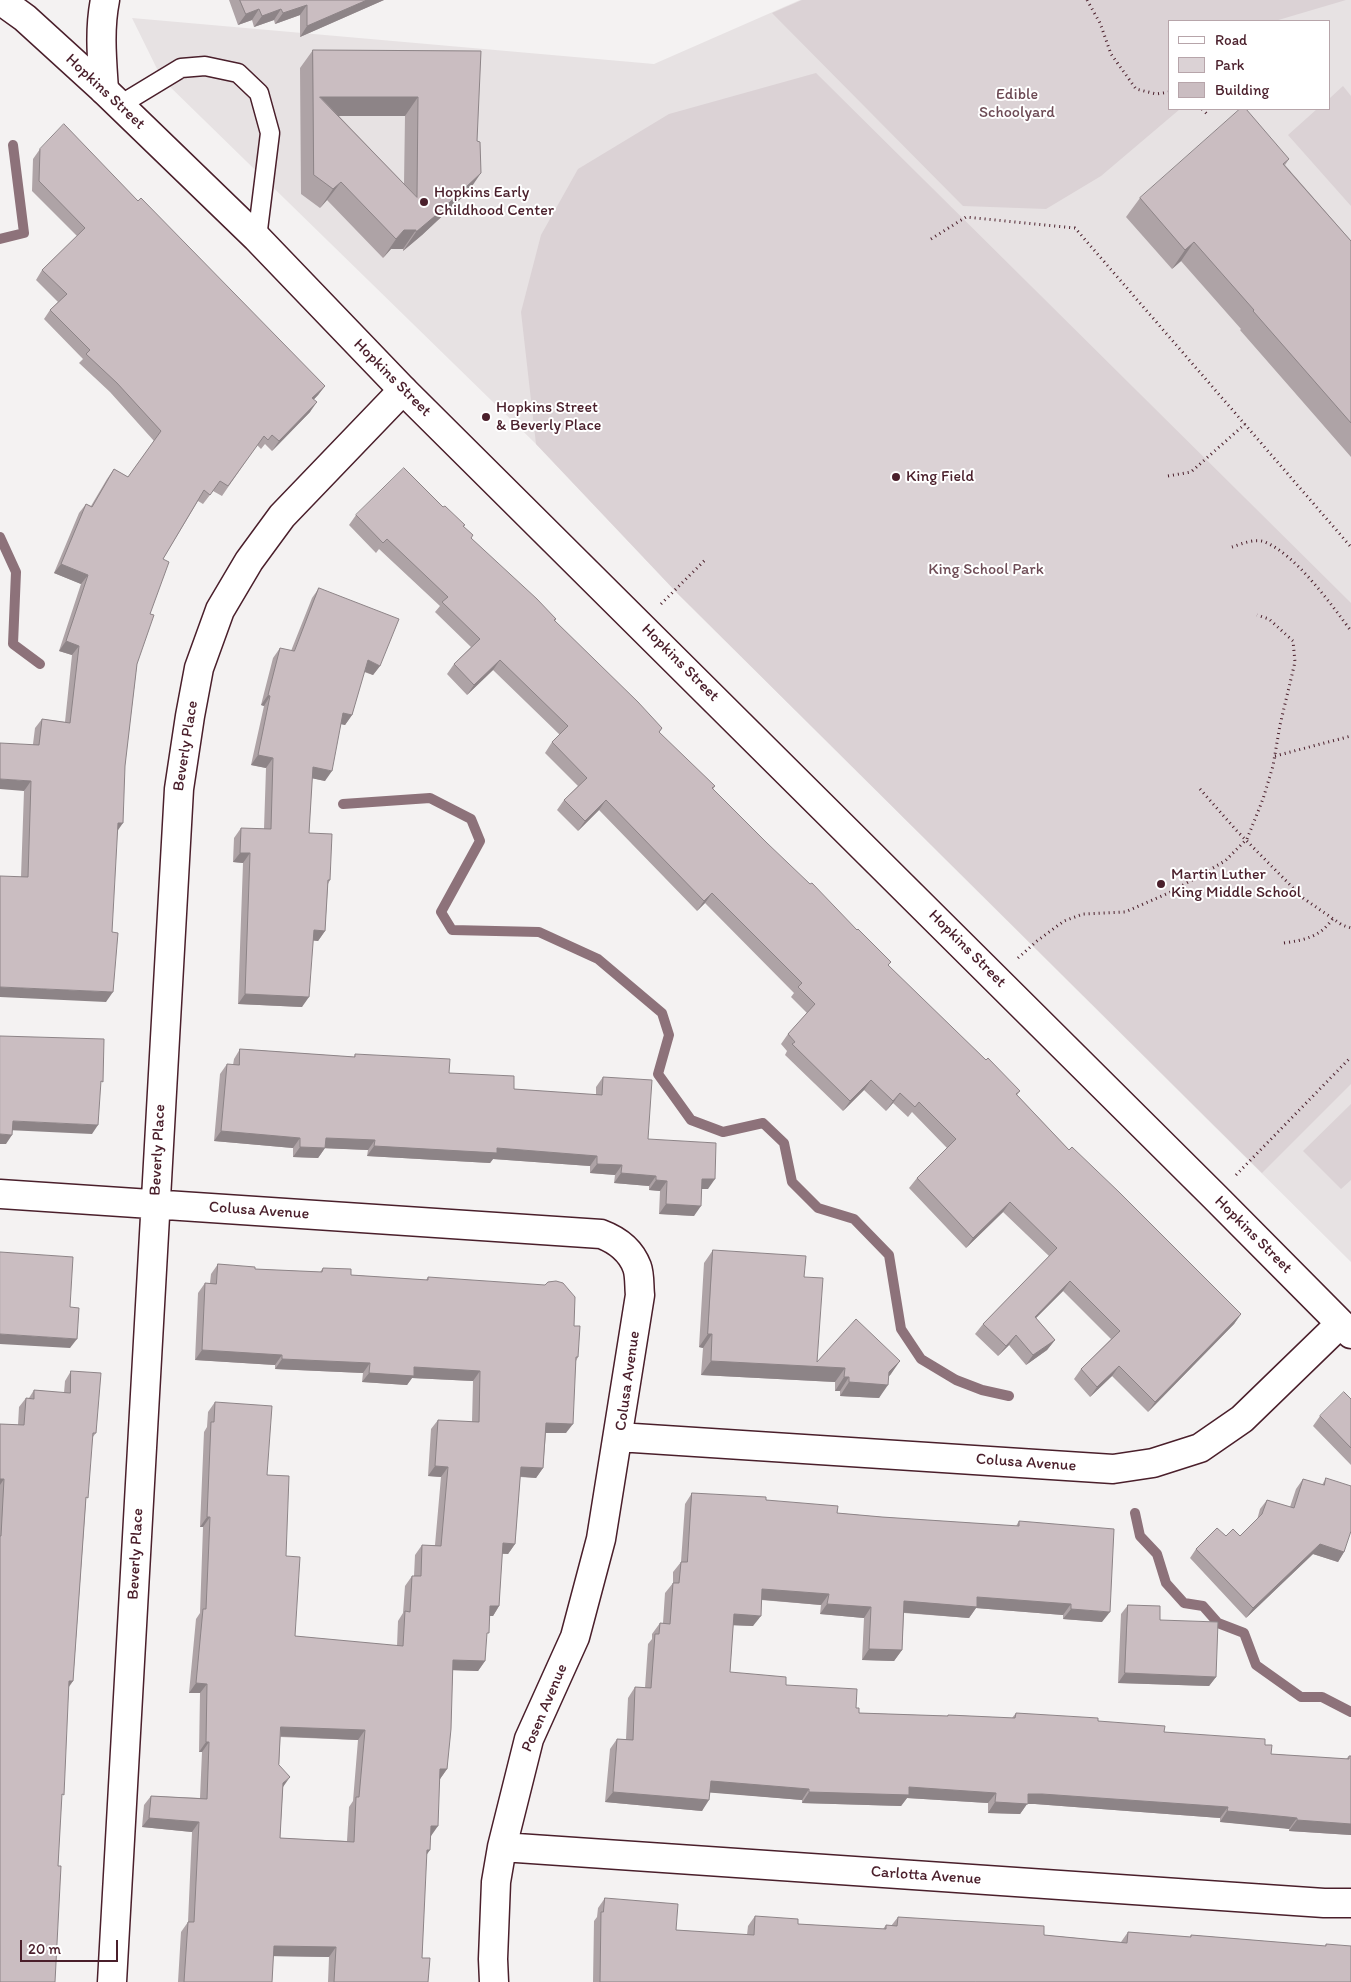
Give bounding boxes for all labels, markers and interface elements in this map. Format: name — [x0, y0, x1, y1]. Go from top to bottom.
legend — [1168, 20, 1331, 110]
text: Road — [1215, 31, 1247, 49]
street label: Hopkins Street — [61, 50, 149, 134]
text: Park — [1215, 56, 1245, 74]
text: Building — [1215, 81, 1269, 99]
park label: Edible Schoolyard — [979, 85, 1055, 123]
place label: Hopkins Early Childhood Center — [434, 183, 554, 221]
marker: Hopkins Early Childhood Center — [418, 196, 430, 208]
street label: Hopkins Street — [349, 335, 435, 421]
place label: Hopkins Street & Beverly Place — [496, 398, 601, 436]
marker: Hopkins Street & Beverly Place — [480, 411, 492, 423]
place label: King Field — [906, 467, 974, 487]
marker: King Field — [890, 471, 902, 483]
park label: King School Park — [928, 560, 1044, 580]
street label: Hopkins Street — [637, 620, 723, 706]
street label: Beverly Place — [169, 699, 203, 793]
place label: Martin Luther King Middle School — [1171, 865, 1301, 903]
marker: Martin Luther King Middle School — [1155, 878, 1167, 890]
street label: Hopkins Street — [924, 906, 1010, 992]
street label: Beverly Place — [146, 1104, 170, 1196]
street label: Hopkins Street — [1210, 1192, 1296, 1278]
street label: Colusa Avenue — [208, 1198, 310, 1224]
street label: Colusa Avenue — [611, 1330, 645, 1432]
street label: Colusa Avenue — [975, 1450, 1077, 1476]
street label: Beverly Place — [124, 1508, 148, 1600]
street label: Posen Avenue — [518, 1661, 572, 1755]
street label: Carlotta Avenue — [870, 1863, 982, 1889]
scale bar — [22, 1930, 120, 1962]
text: 20 m — [28, 1940, 61, 1958]

